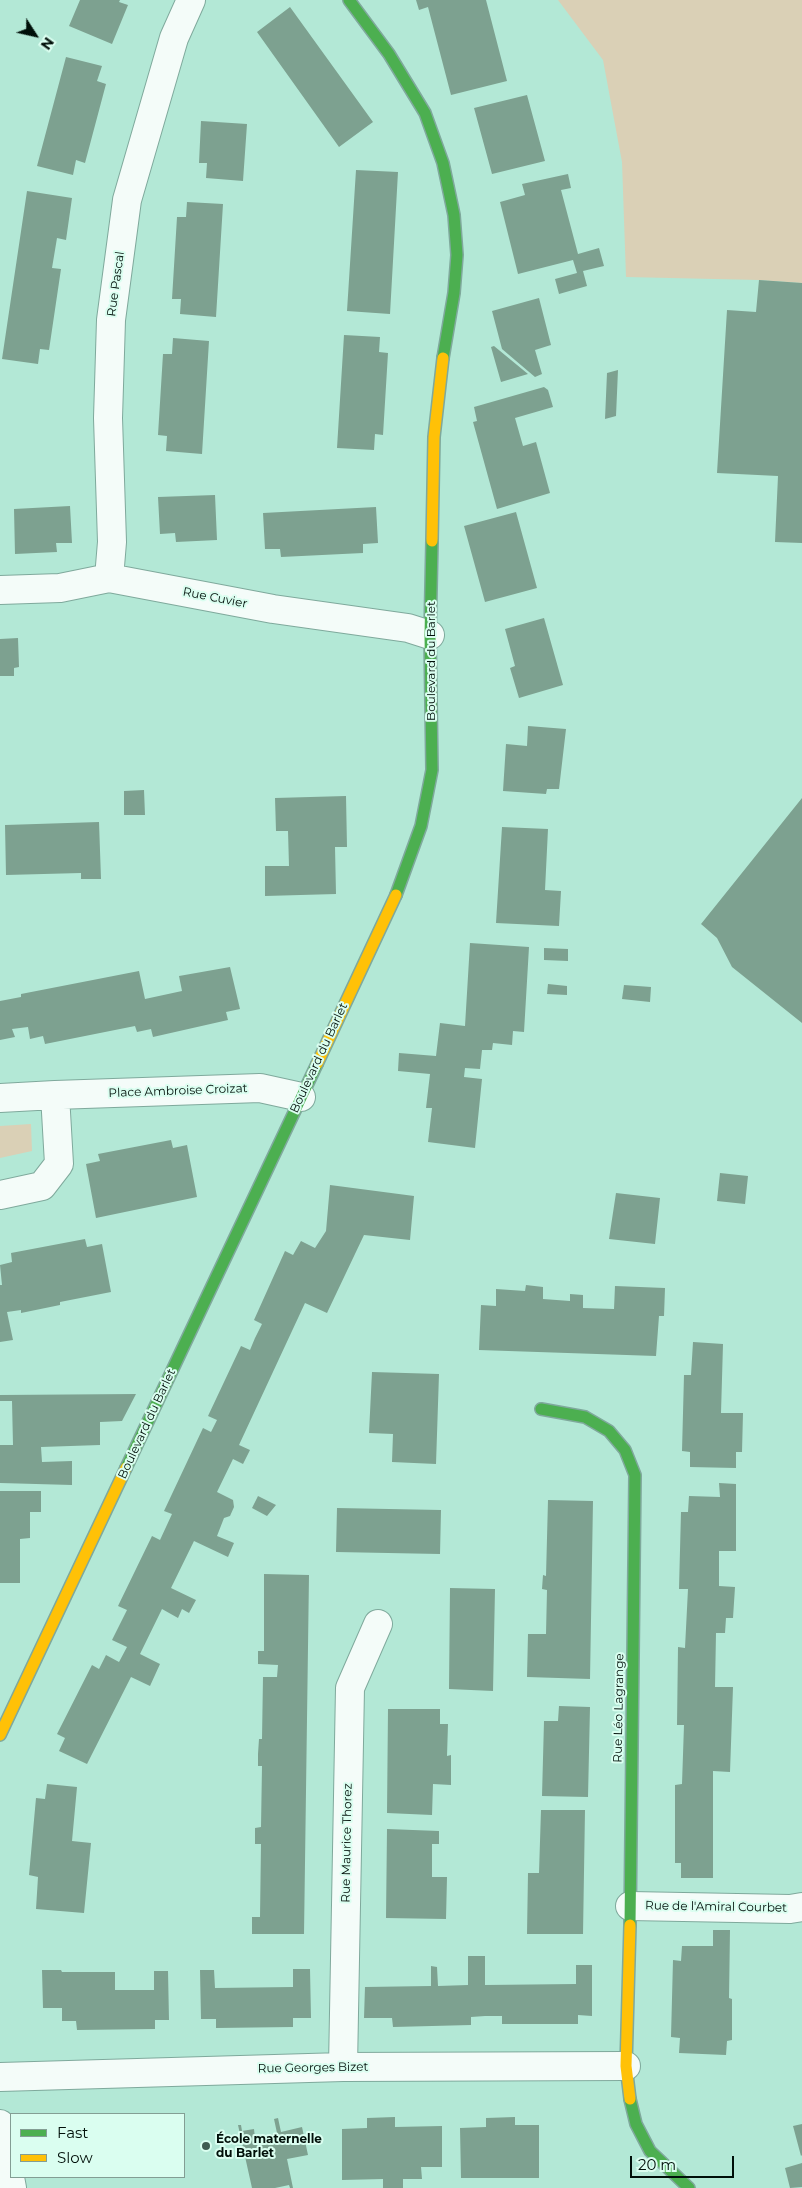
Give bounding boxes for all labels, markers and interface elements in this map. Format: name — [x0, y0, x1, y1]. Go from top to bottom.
north arrow — [10, 10, 60, 60]
text: N — [37, 34, 58, 53]
street label: Rue Pascal — [104, 251, 128, 317]
street label: Rue Cuvier — [182, 585, 248, 611]
street label: Boulevard du Barlet — [424, 601, 438, 721]
street label: Boulevard du Barlet — [287, 1001, 351, 1115]
street label: Place Ambroise Croizat — [108, 1081, 248, 1101]
street label: Boulevard du Barlet — [115, 1367, 179, 1481]
street label: Rue Léo Lagrange — [611, 1653, 627, 1763]
street label: Rue Maurice Thorez — [339, 1783, 355, 1903]
street label: Rue de l'Amiral Courbet — [645, 1899, 787, 1915]
street label: Rue Georges Bizet — [258, 2060, 368, 2076]
legend — [10, 2113, 185, 2178]
text: Fast — [57, 2123, 88, 2142]
place label: École maternelle du Barlet — [216, 2132, 322, 2160]
marker: École maternelle du Barlet — [200, 2140, 212, 2152]
scale bar — [632, 2146, 736, 2178]
text: Slow — [57, 2148, 93, 2167]
text: 20 m — [638, 2155, 676, 2174]

